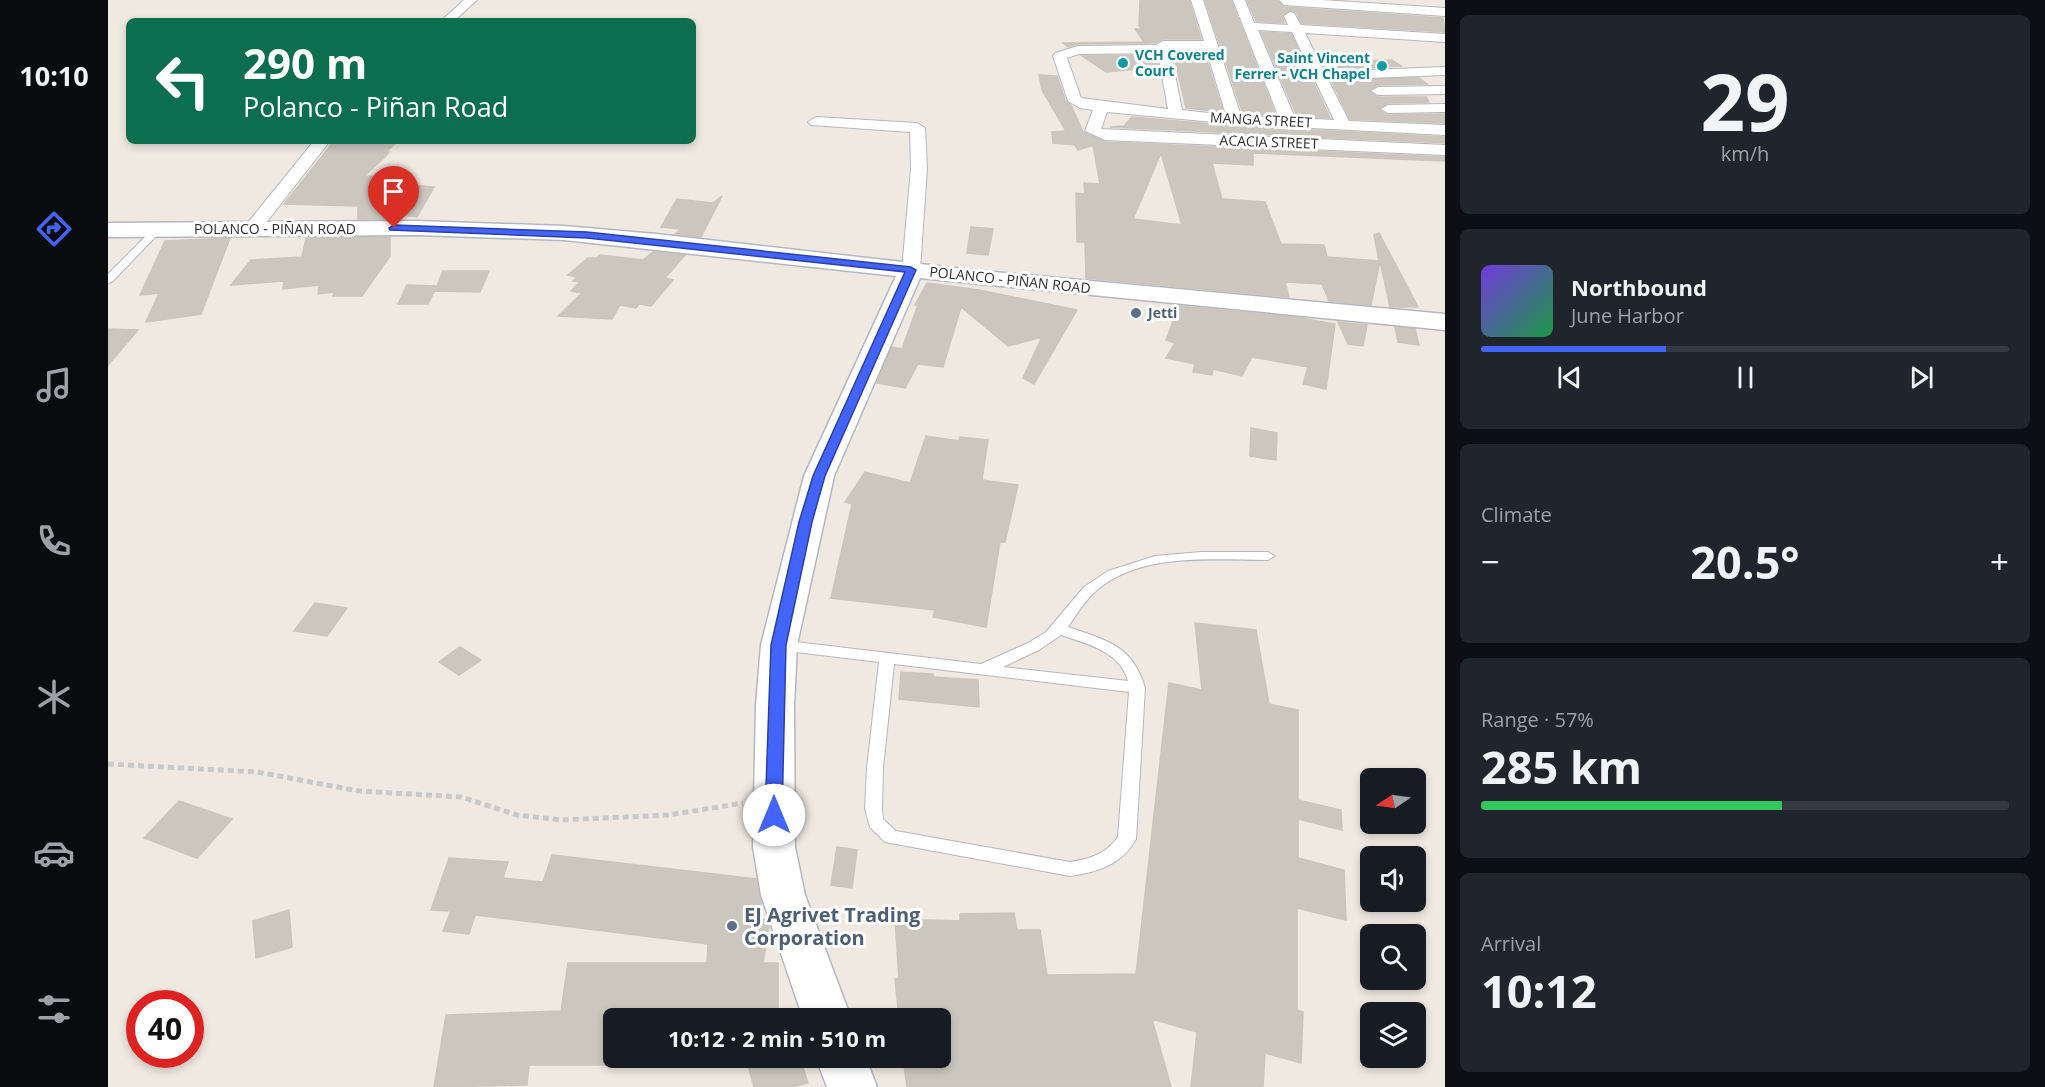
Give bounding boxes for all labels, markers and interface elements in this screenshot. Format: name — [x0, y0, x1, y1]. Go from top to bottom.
text: 290 m — [243, 34, 367, 91]
icon: left — [144, 42, 222, 120]
place label: VCH Covered Court — [1135, 45, 1225, 80]
place label: Saint Vincent Ferrer - VCH Chapel — [1235, 48, 1370, 83]
text: 29 — [1700, 48, 1790, 154]
marker: VCH Covered Court — [1116, 56, 1130, 70]
text: 10:10 — [19, 57, 89, 94]
marker: Saint Vincent Ferrer - VCH Chapel — [1375, 59, 1389, 73]
text: Polanco - Piñan Road — [243, 88, 508, 125]
street label: MANGA STREET — [1210, 107, 1313, 132]
street label: ACACIA STREET — [1219, 130, 1319, 153]
text: km/h — [1721, 140, 1769, 167]
pin — [368, 166, 419, 228]
icon: arrive — [377, 175, 410, 208]
icon: directions — [33, 208, 75, 250]
street label: POLANCO - PIÑAN ROAD — [194, 219, 356, 238]
street label: POLANCO - PIÑAN ROAD — [929, 262, 1092, 297]
text: Northbound — [1571, 272, 1707, 302]
text: June Harbor — [1571, 302, 1684, 329]
place label: Jetti — [1146, 303, 1177, 322]
marker: Jetti — [1129, 306, 1143, 320]
icon: previous — [1553, 361, 1586, 394]
icon: pause — [1729, 361, 1762, 394]
icon: next — [1905, 361, 1938, 394]
icon: music — [33, 364, 75, 406]
text: Climate — [1481, 501, 1552, 528]
icon: phone — [33, 520, 75, 562]
text: 20.5° — [1690, 531, 1800, 592]
text: − — [1481, 539, 1500, 584]
text: + — [1990, 539, 2009, 584]
icon: climate — [33, 676, 75, 718]
text: Range · 57% — [1481, 706, 1594, 733]
text: 285 km — [1481, 736, 1642, 797]
north arrow — [1360, 768, 1426, 834]
map controls — [1360, 768, 1426, 1068]
position arrow — [742, 783, 806, 847]
icon: car — [33, 832, 75, 874]
button: sound — [1360, 846, 1426, 912]
place label: EJ Agrivet Trading Corporation — [744, 901, 921, 951]
marker: EJ Agrivet Trading Corporation — [725, 919, 739, 933]
button: search — [1360, 924, 1426, 990]
text: Arrival — [1481, 930, 1541, 957]
text: 10:12 — [1481, 960, 1597, 1021]
icon: filters — [33, 988, 75, 1030]
speed limit sign: 40 — [126, 990, 204, 1068]
button: layers — [1360, 1002, 1426, 1068]
text: 10:12 · 2 min · 510 m — [668, 1023, 886, 1053]

